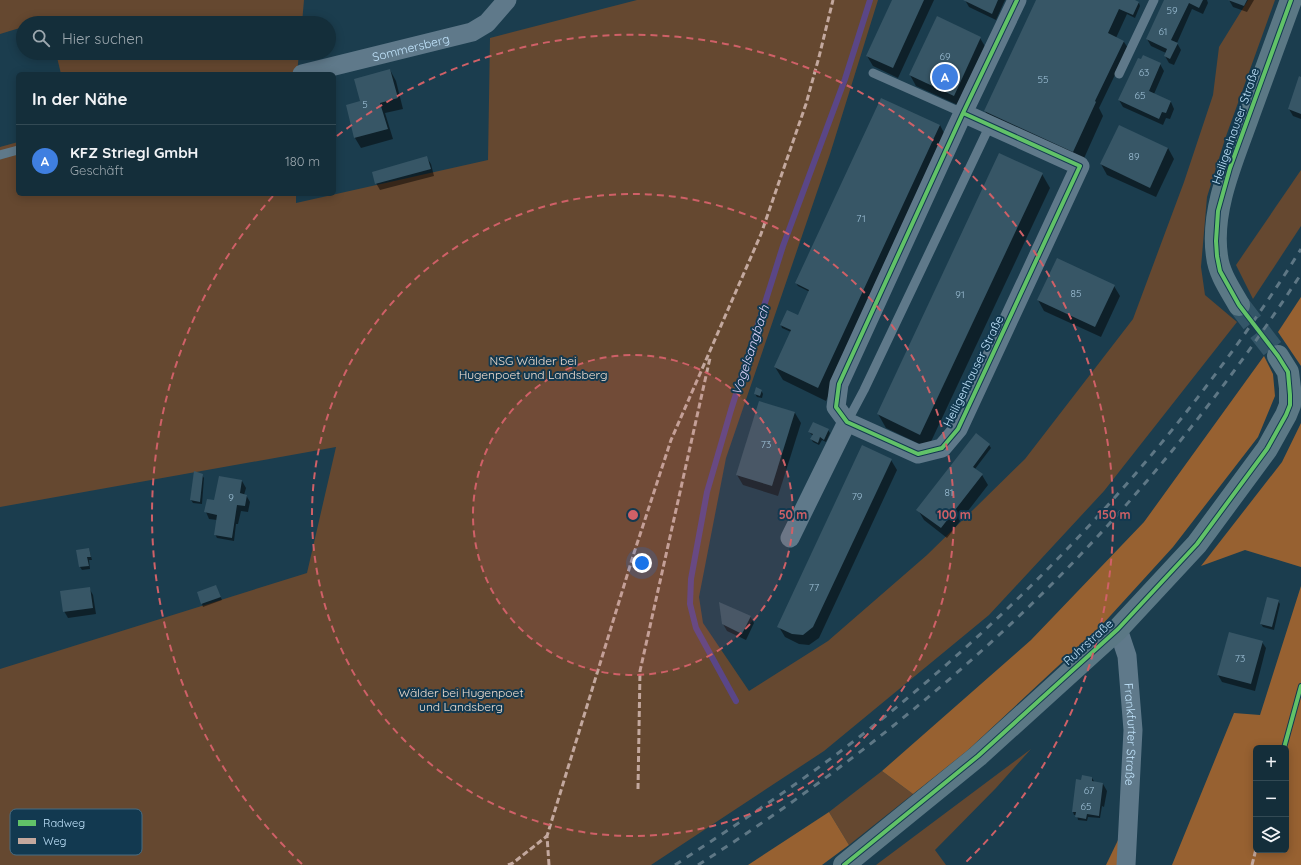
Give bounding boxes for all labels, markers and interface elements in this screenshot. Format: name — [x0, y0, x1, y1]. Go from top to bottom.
house number: 59 — [1166, 4, 1178, 17]
search box — [16, 16, 336, 60]
house number: 61 — [1158, 25, 1168, 38]
icon: search — [30, 27, 52, 49]
text: Hier suchen — [62, 29, 143, 48]
street label: Sommersberg — [371, 30, 451, 64]
house number: 69 — [940, 50, 951, 63]
pin: A — [932, 62, 958, 92]
house number: 63 — [1139, 66, 1149, 79]
street label: Heiligenhauser Straße — [1208, 66, 1262, 186]
house number: 55 — [1038, 73, 1048, 86]
text: In der Nähe — [32, 88, 128, 109]
house number: 65 — [1135, 89, 1145, 102]
house number: 5 — [362, 98, 368, 111]
text: KFZ Striegl GmbH — [70, 143, 198, 162]
house number: 89 — [1129, 150, 1140, 163]
text: A — [41, 153, 49, 169]
text: 180 m — [285, 153, 320, 169]
text: Geschäft — [70, 162, 124, 178]
house number: 71 — [856, 212, 866, 225]
house number: 85 — [1071, 287, 1081, 300]
house number: 91 — [955, 288, 965, 301]
water label: Vogelsangbach — [728, 302, 772, 397]
street label: Heiligenhauser Straße — [940, 313, 1007, 429]
park label: NSG Wälder bei Hugenpoet und Landsberg — [459, 353, 607, 382]
house number: 73 — [761, 438, 771, 451]
house number: 81 — [944, 486, 954, 499]
house number: 79 — [852, 490, 863, 503]
house number: 9 — [228, 491, 234, 504]
text: 50 m — [779, 507, 807, 522]
text: 100 m — [937, 507, 971, 522]
text: 150 m — [1097, 507, 1131, 522]
centre of rings — [626, 508, 640, 522]
your location — [632, 553, 652, 573]
house number: 77 — [809, 581, 819, 594]
street label: Ruhrstraße — [1060, 616, 1116, 668]
house number: 73 — [1235, 652, 1245, 665]
street label: Frankfurter Straße — [1122, 682, 1141, 786]
park label: Wälder bei Hugenpoet und Landsberg — [399, 685, 523, 714]
map controls — [1253, 745, 1289, 853]
button: + — [1253, 745, 1289, 781]
button: − — [1253, 781, 1289, 817]
house number: 67 — [1084, 784, 1094, 797]
house number: 65 — [1081, 800, 1091, 813]
legend — [10, 809, 142, 855]
text: Radweg — [43, 816, 85, 830]
button: layers — [1253, 817, 1289, 853]
text: Weg — [43, 834, 67, 848]

